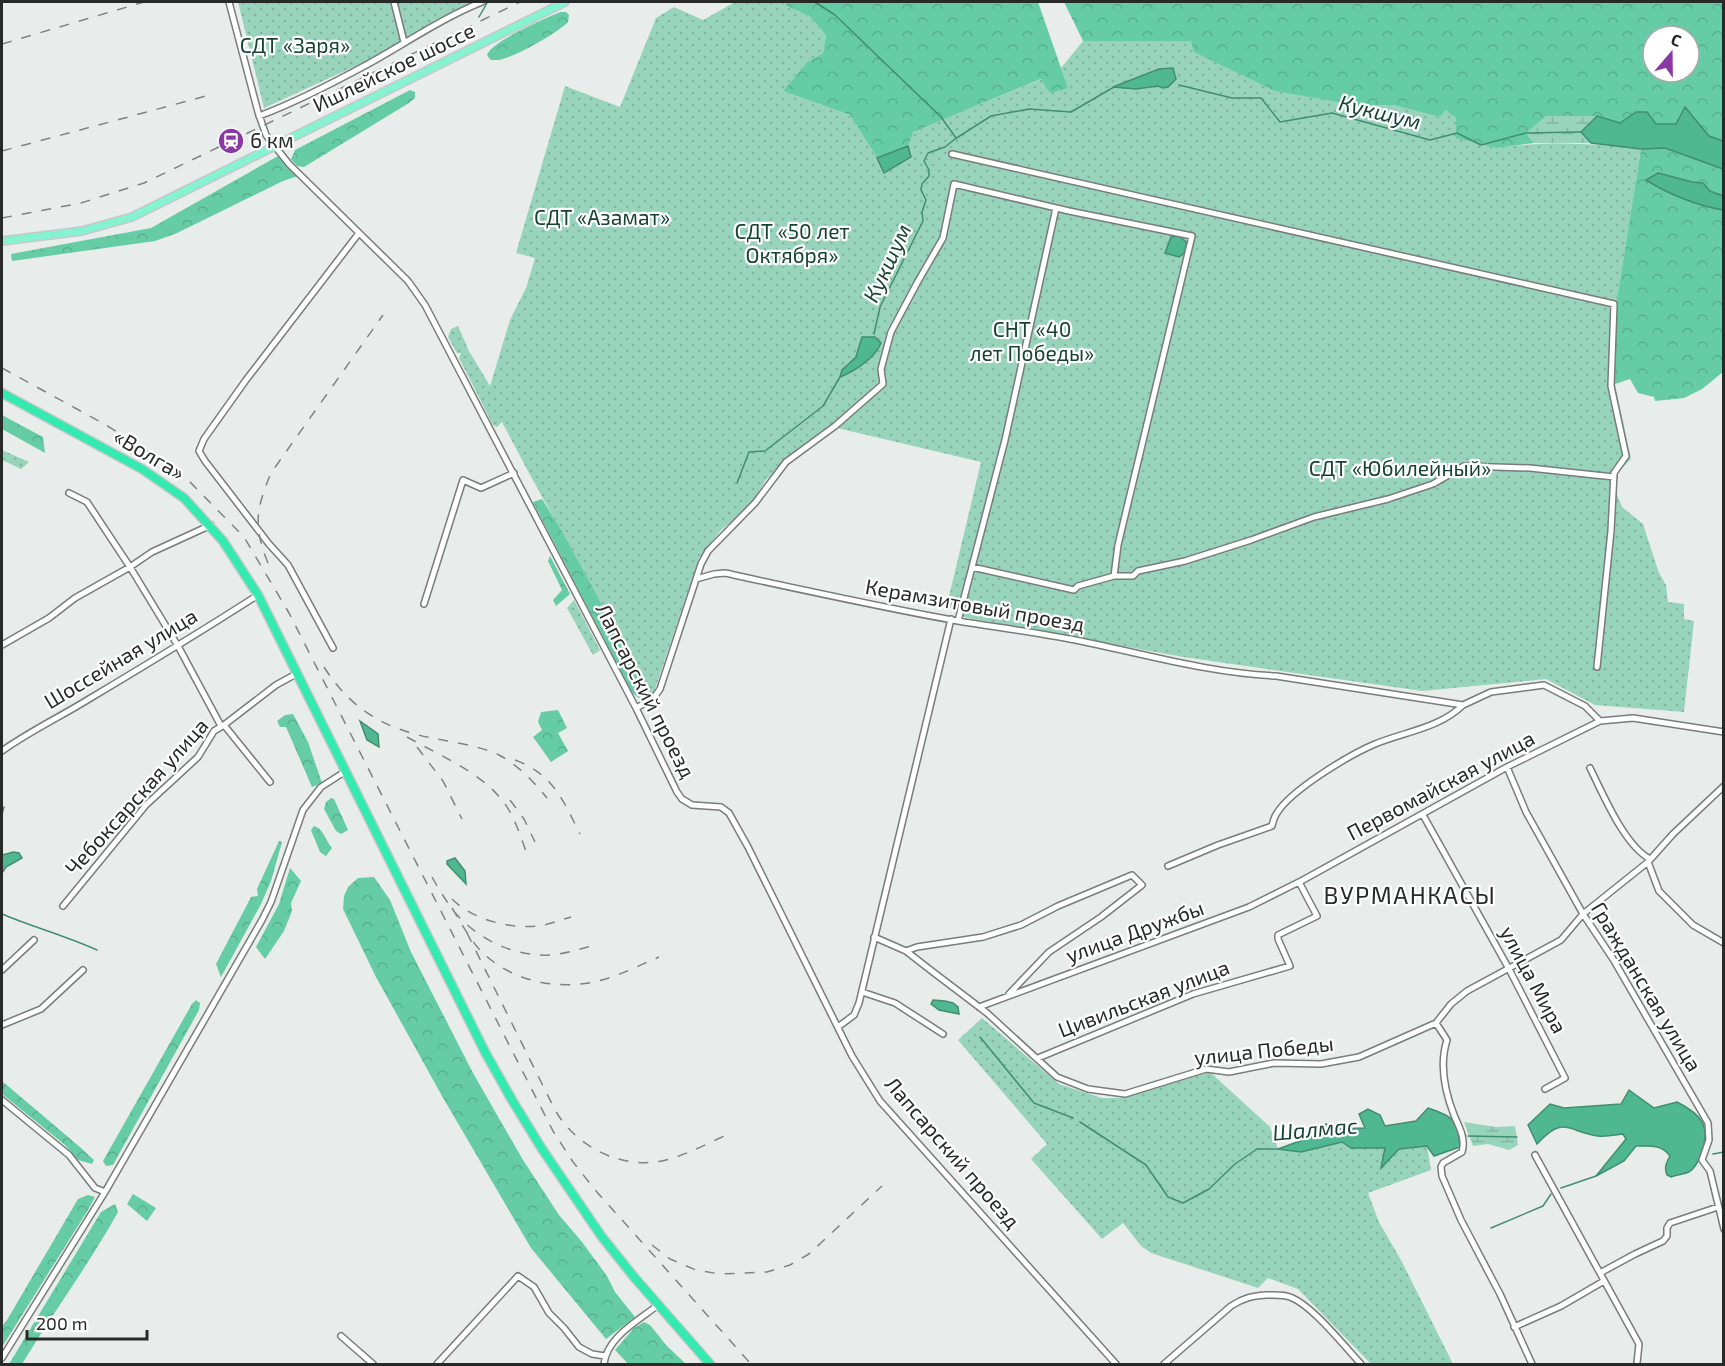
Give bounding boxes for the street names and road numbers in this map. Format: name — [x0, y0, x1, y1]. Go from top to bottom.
street label: Ишлейское шоссе — [308, 17, 478, 117]
street label: «Волга» — [110, 423, 190, 485]
street label: Керамзитовый проезд — [864, 573, 1087, 636]
street label: Лапсарский проезд — [591, 599, 701, 782]
street label: Шоссейная улица — [39, 602, 202, 714]
street label: Чебоксарская улица — [59, 713, 213, 880]
street label: Первомайская улица — [1342, 725, 1539, 846]
street label: улица Дружбы — [1062, 894, 1207, 968]
street label: Гражданская улица — [1586, 897, 1708, 1076]
street label: улица Мира — [1495, 921, 1573, 1038]
street label: Цивильская улица — [1054, 953, 1233, 1043]
street label: улица Победы — [1193, 1030, 1335, 1070]
street label: Лапсарский проезд — [880, 1071, 1026, 1233]

